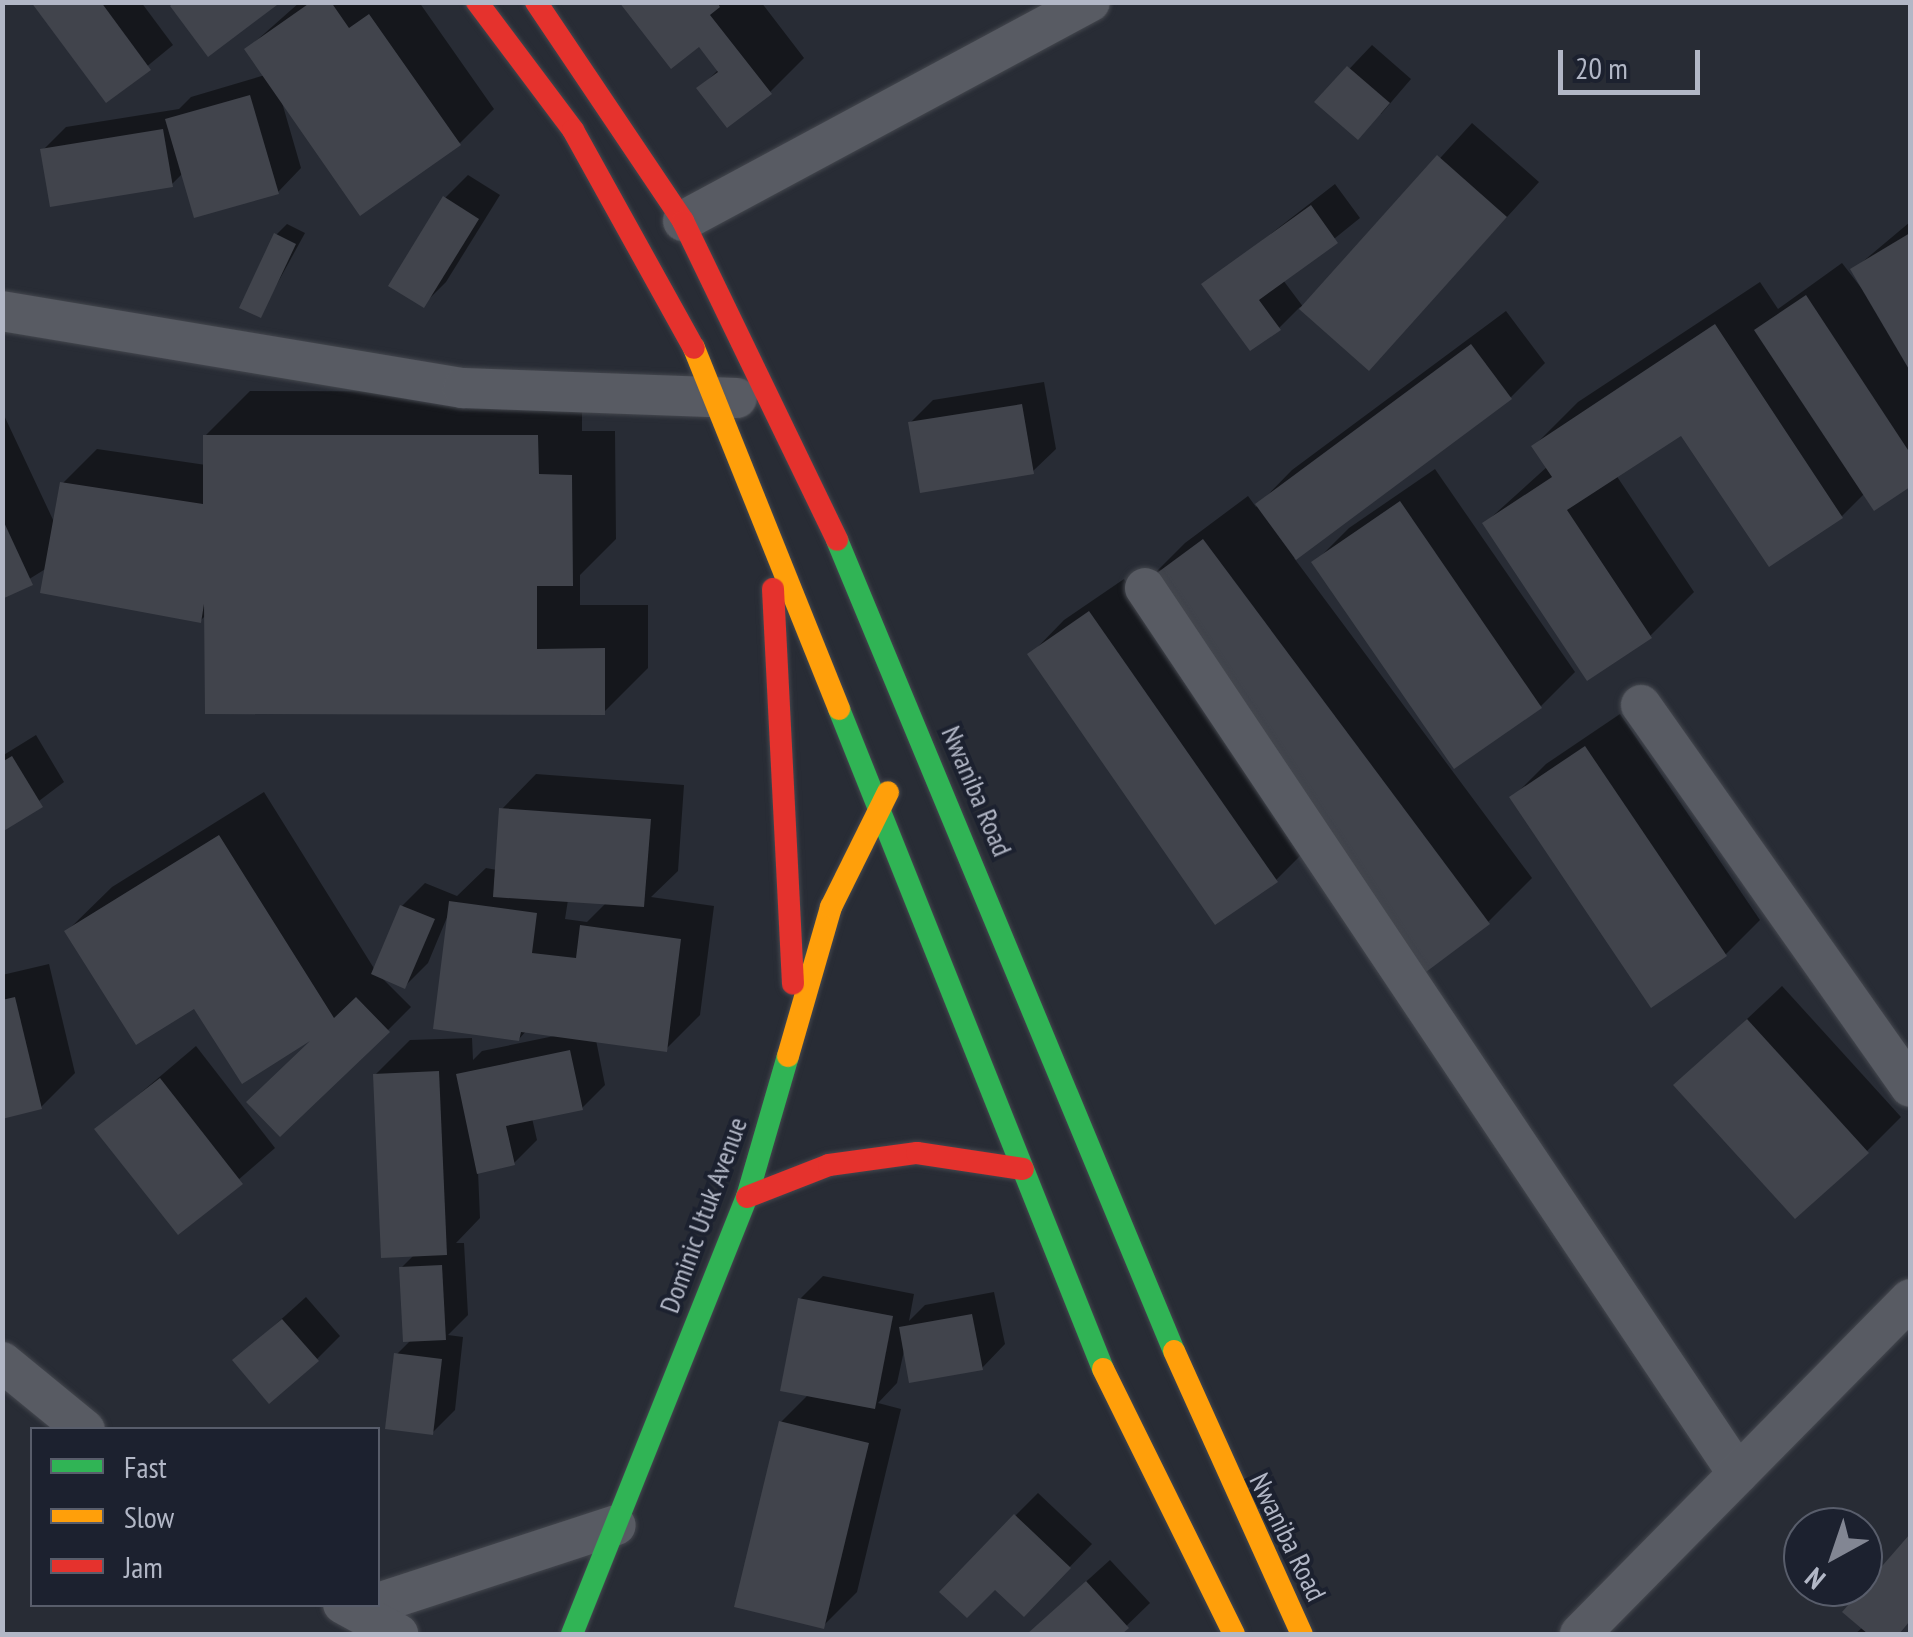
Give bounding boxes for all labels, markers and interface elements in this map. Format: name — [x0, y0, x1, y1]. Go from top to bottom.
scale bar — [1563, 30, 1706, 92]
text: 20 m — [1575, 48, 1628, 87]
street label: Nwaniba Road — [935, 721, 1019, 861]
street label: Dominic Utuk Avenue — [652, 1112, 754, 1318]
legend — [30, 1427, 380, 1607]
text: Fast — [124, 1447, 167, 1486]
street label: Nwaniba Road — [1243, 1468, 1333, 1606]
text: Slow — [124, 1497, 174, 1536]
north arrow — [1783, 1507, 1883, 1607]
text: Jam — [124, 1547, 163, 1586]
text: N — [1797, 1560, 1832, 1598]

